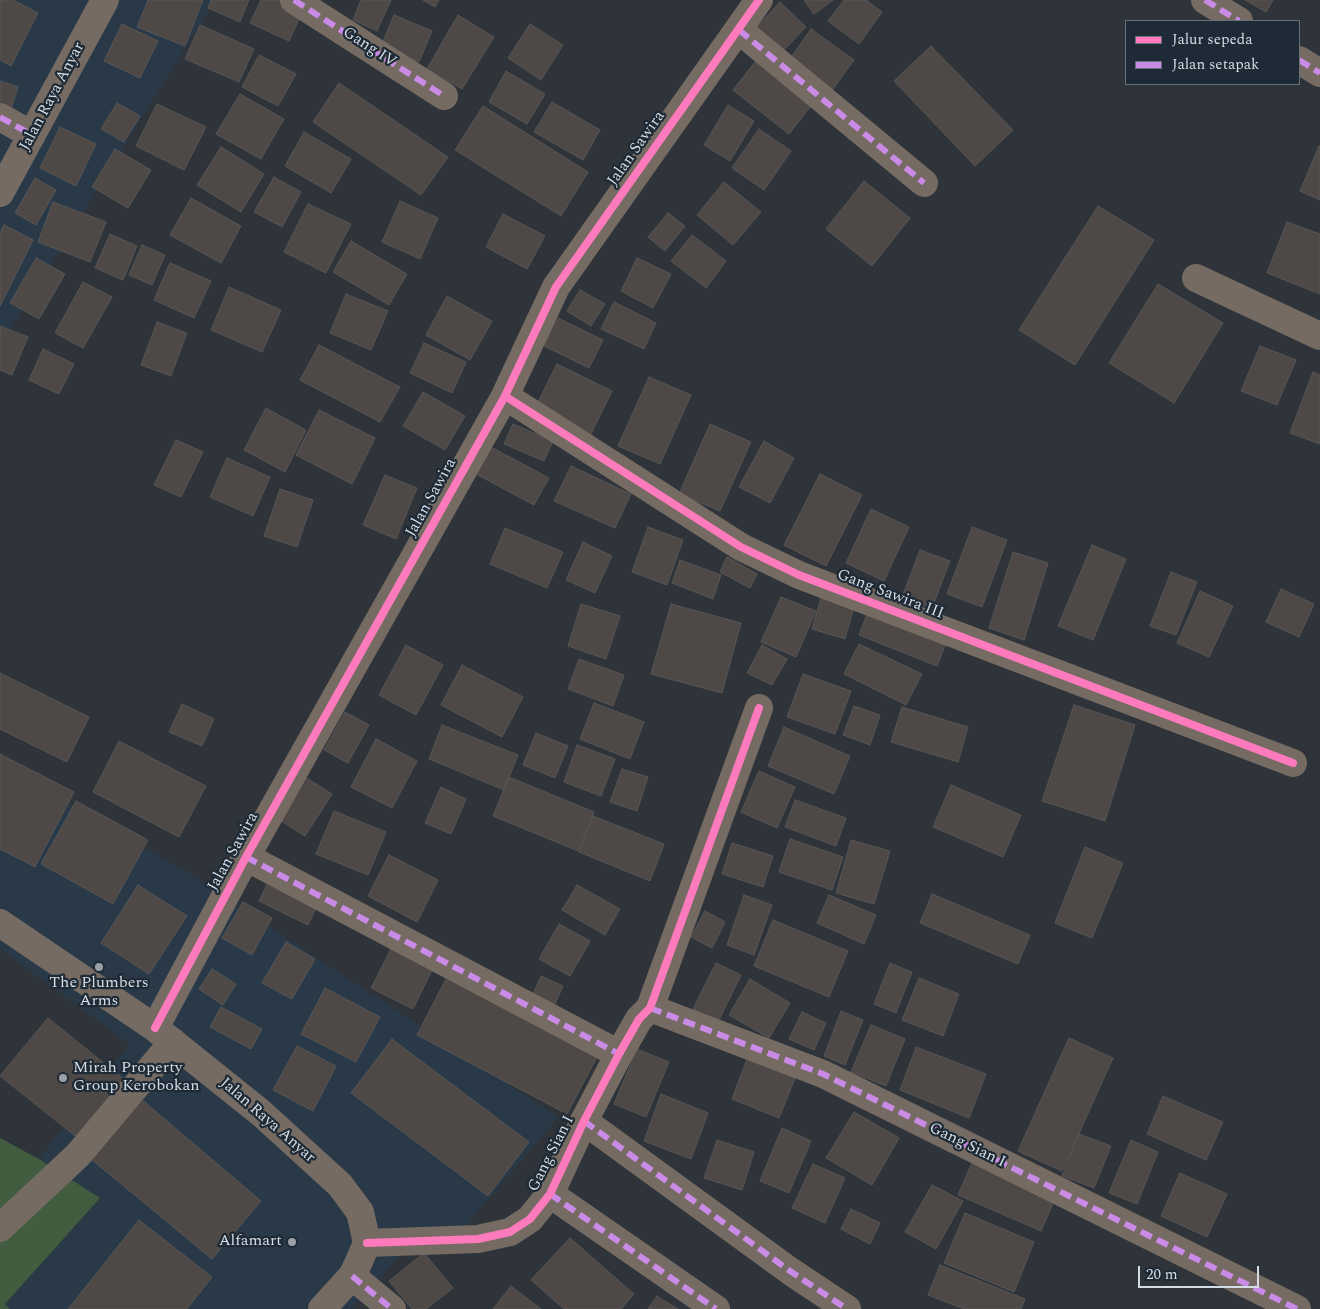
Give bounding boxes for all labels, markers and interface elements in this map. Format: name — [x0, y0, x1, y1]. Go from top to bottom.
legend — [1125, 20, 1300, 85]
street label: Gang IV — [339, 24, 399, 72]
text: Jalur sepeda — [1172, 28, 1253, 51]
street label: Jalan Raya Anyar — [16, 39, 90, 155]
text: Jalan setapak — [1172, 53, 1259, 76]
street label: Jalan Sawira — [604, 108, 670, 190]
street label: Jalan Sawira — [402, 455, 462, 541]
street label: Gang Sawira III — [834, 566, 946, 624]
street label: Jalan Sawira — [204, 809, 264, 895]
marker: The Plumbers Arms — [93, 961, 105, 973]
place label: The Plumbers Arms — [49, 974, 149, 1012]
place label: Mirah Property Group Kerobokan — [73, 1059, 200, 1097]
marker: Mirah Property Group Kerobokan — [57, 1072, 69, 1084]
street label: Jalan Raya Anyar — [215, 1074, 319, 1168]
street label: Gang Sian I — [525, 1113, 579, 1195]
street label: Gang Sian I — [926, 1119, 1008, 1173]
place label: Alfamart — [219, 1232, 282, 1252]
marker: Alfamart — [286, 1236, 298, 1248]
scale bar — [1140, 1256, 1261, 1288]
text: 20 m — [1146, 1263, 1178, 1286]

